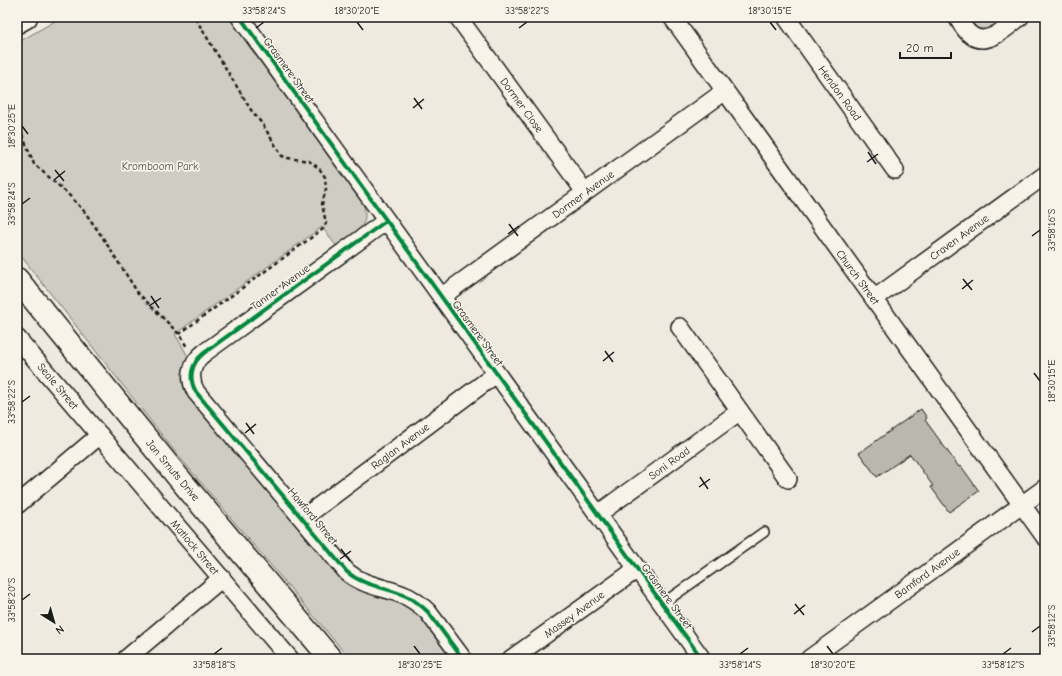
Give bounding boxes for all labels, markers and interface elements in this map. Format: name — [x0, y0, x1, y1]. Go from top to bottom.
text: 33°58'24"S — [242, 5, 286, 17]
text: 18°30'20"E — [335, 5, 379, 17]
text: 33°58'22"S — [505, 5, 549, 17]
text: 18°30'15"E — [749, 5, 791, 17]
scale bar — [900, 34, 951, 60]
street label: Grasmere Street — [260, 35, 317, 106]
text: 20 m — [906, 41, 934, 55]
street label: Hendon Road — [815, 63, 864, 123]
street label: Dormer Close — [497, 75, 546, 136]
text: 18°30'25"E — [6, 104, 18, 148]
park label: Kromboom Park — [122, 160, 199, 173]
street label: Dormer Avenue — [550, 167, 617, 221]
text: 33°58'24"S — [6, 182, 18, 226]
text: 33°58'16"S — [1046, 208, 1058, 251]
street label: Craven Avenue — [927, 211, 992, 263]
street label: Church Street — [833, 247, 882, 308]
street label: Tanner Avenue — [248, 261, 313, 313]
street label: Grasmere Street — [449, 298, 506, 369]
text: 18°30'15"E — [1046, 360, 1058, 402]
street label: Seale Street — [35, 361, 81, 413]
text: 33°58'22"S — [6, 380, 18, 424]
street label: Raglan Avenue — [369, 420, 432, 472]
street label: Jan Smuts Drive — [143, 437, 202, 504]
street label: Soni Road — [646, 444, 693, 483]
street label: Hawford Street — [285, 485, 341, 548]
street label: Matlock Street — [168, 517, 222, 578]
street label: Bamford Avenue — [892, 545, 963, 601]
street label: Grasmere Street — [638, 561, 695, 632]
text: 33°58'20"S — [6, 577, 18, 622]
street label: Massey Avenue — [542, 588, 607, 641]
north arrow — [34, 602, 74, 642]
text: 33°58'12"S — [1046, 604, 1058, 647]
text: N — [53, 622, 66, 637]
text: 33°58'18"S — [193, 659, 236, 671]
text: 18°30'25"E — [398, 659, 442, 671]
text: 33°58'14"S — [719, 659, 762, 671]
text: 18°30'20"E — [811, 659, 855, 671]
text: 33°58'12"S — [982, 659, 1025, 671]

